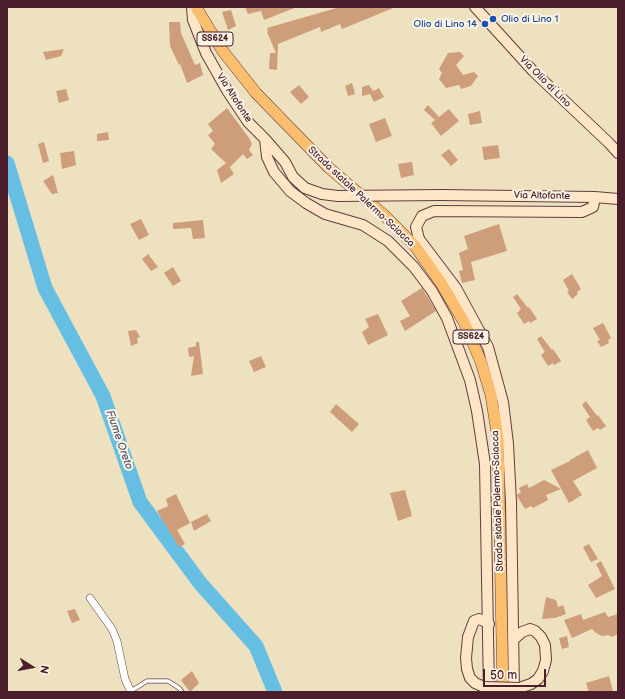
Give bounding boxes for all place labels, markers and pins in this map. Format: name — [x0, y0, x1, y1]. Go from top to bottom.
place label: Olio di Lino 1 — [501, 13, 558, 25]
marker: Olio di Lino 1 — [488, 14, 498, 24]
place label: Olio di Lino 14 — [414, 18, 477, 30]
marker: Olio di Lino 14 — [480, 19, 490, 29]

